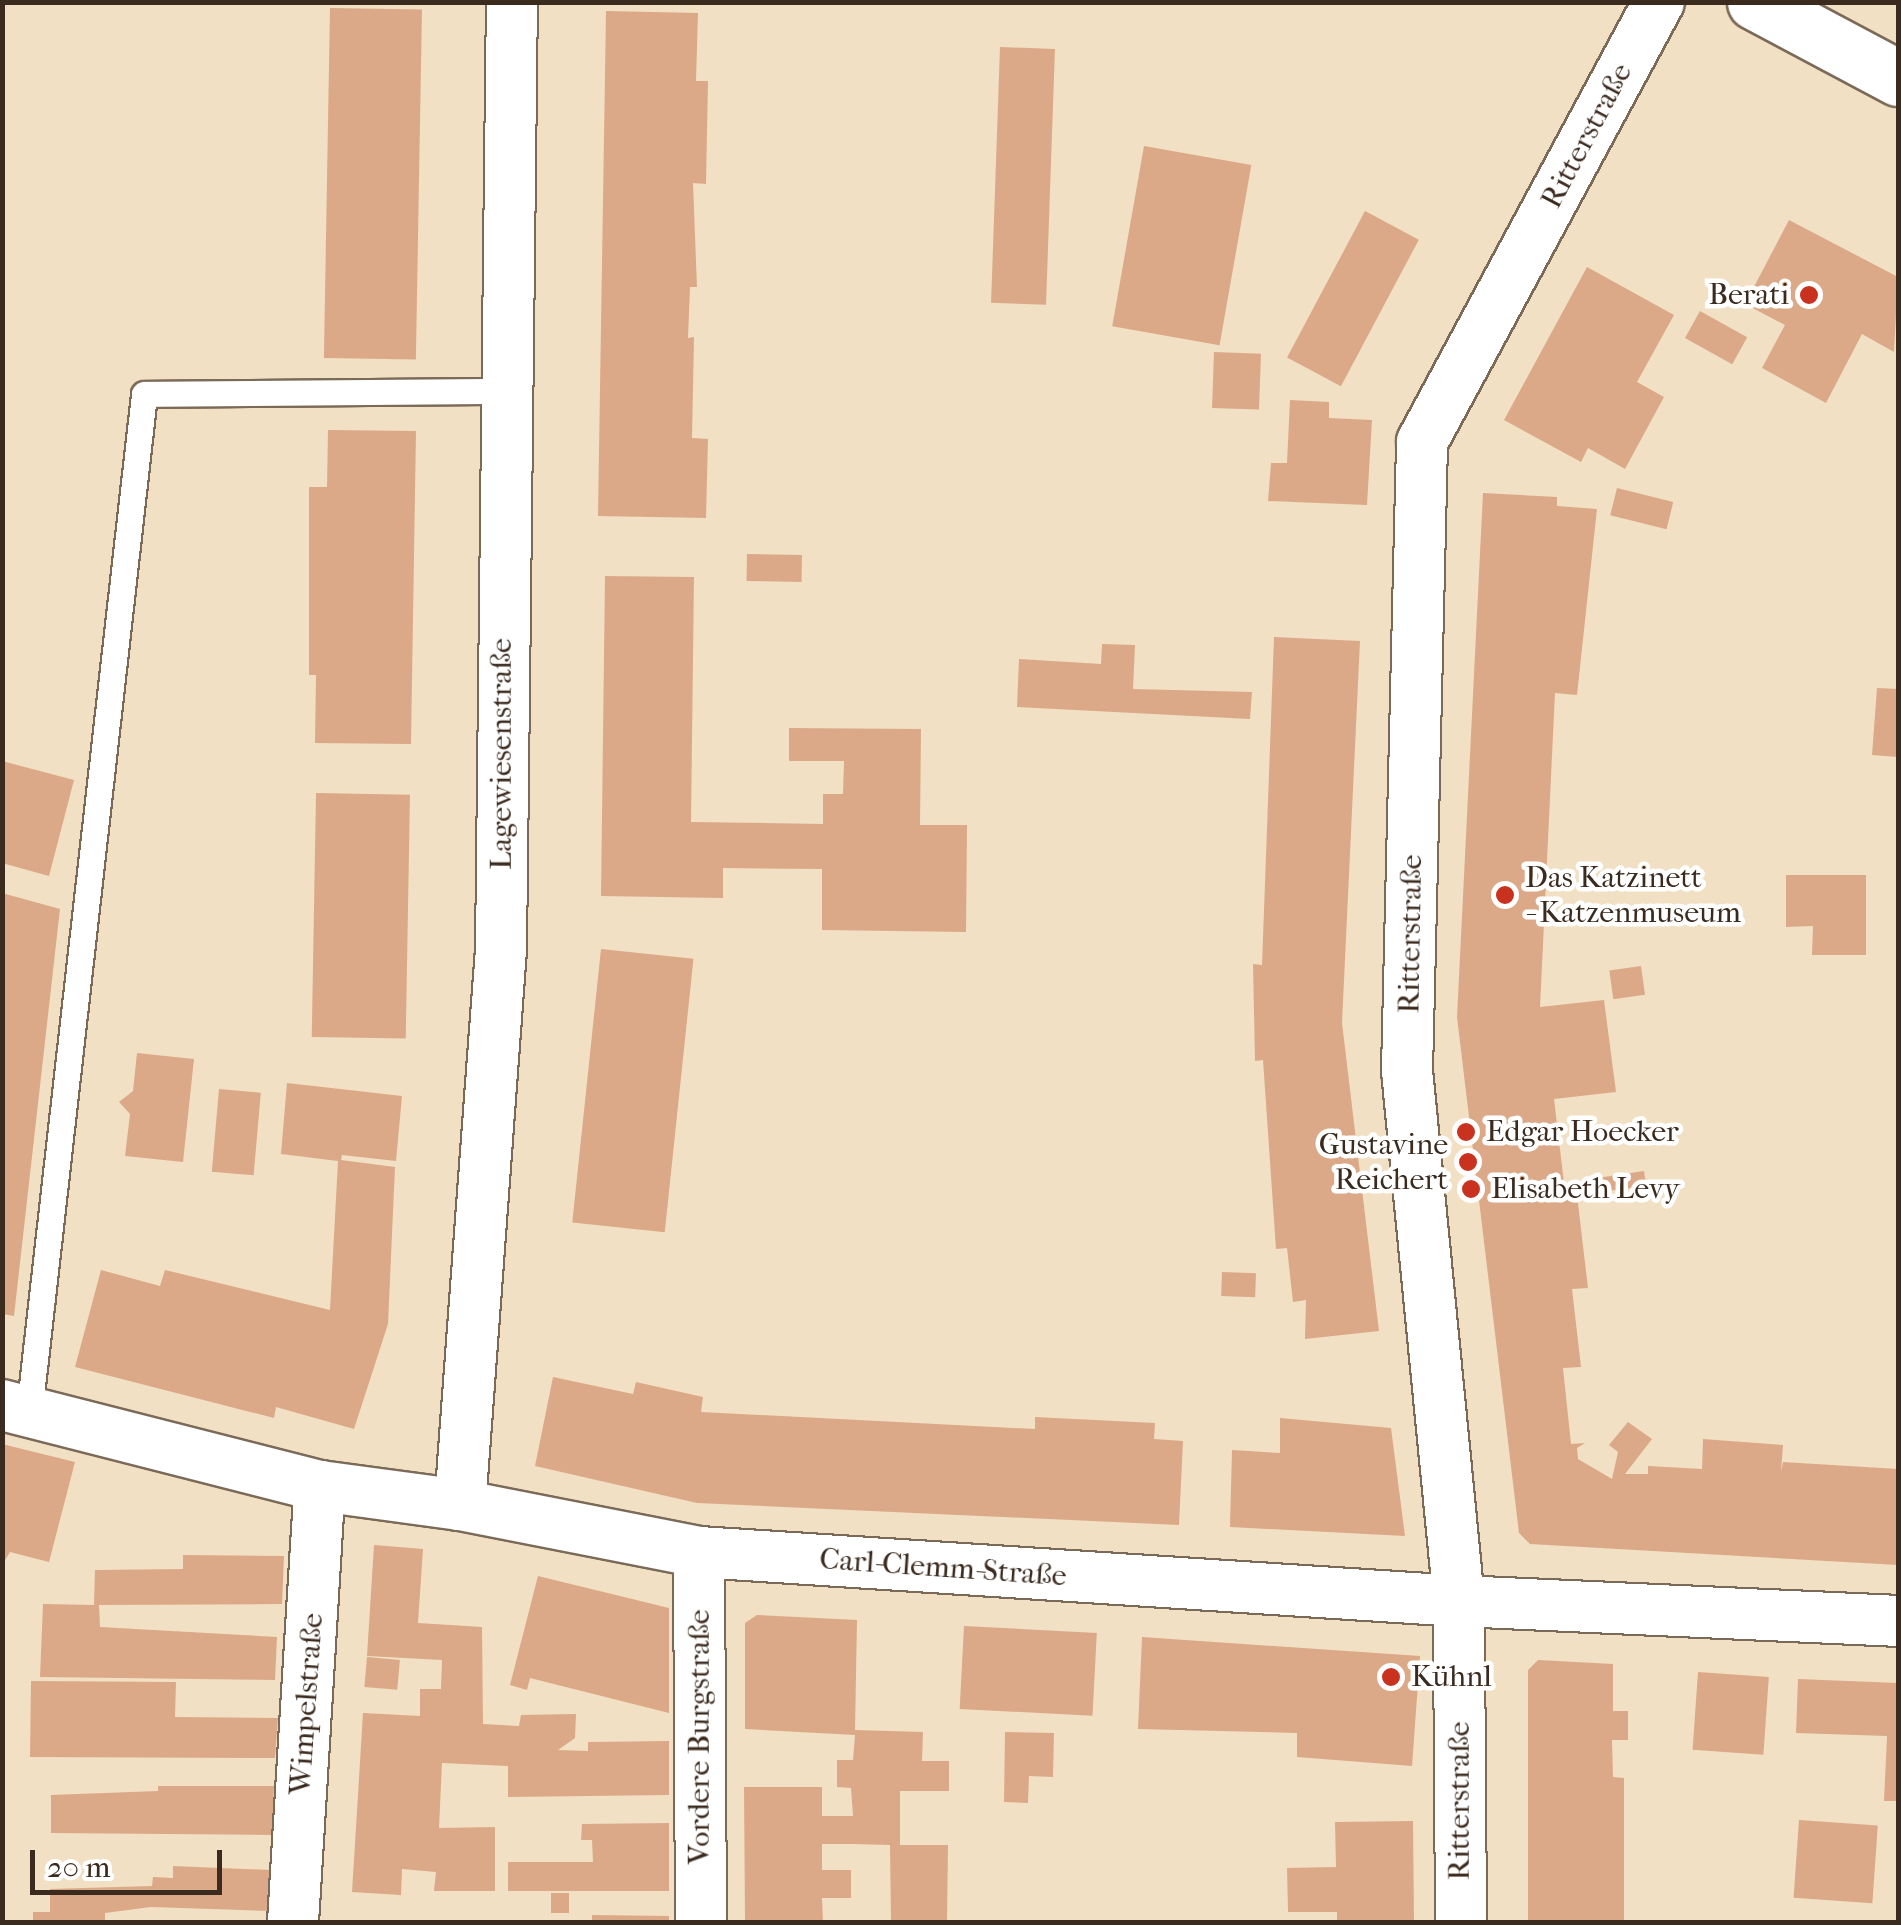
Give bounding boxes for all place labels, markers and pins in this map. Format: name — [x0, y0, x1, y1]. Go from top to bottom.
place label: Berati — [1708, 277, 1789, 313]
marker: Berati — [1798, 284, 1820, 306]
place label: Das Katzinett - Katzenmuseum — [1525, 860, 1741, 930]
marker: Das Katzinett - Katzenmuseum — [1494, 884, 1516, 906]
place label: Edgar Hoecker — [1486, 1114, 1679, 1150]
marker: Edgar Hoecker — [1455, 1121, 1477, 1143]
place label: Gustavine Reichert — [1319, 1127, 1448, 1198]
marker: Gustavine Reichert — [1457, 1151, 1479, 1173]
place label: Elisabeth Levy — [1491, 1171, 1680, 1207]
marker: Elisabeth Levy — [1460, 1178, 1482, 1200]
place label: Kühnl — [1411, 1659, 1492, 1695]
marker: Kühnl — [1380, 1666, 1402, 1688]

